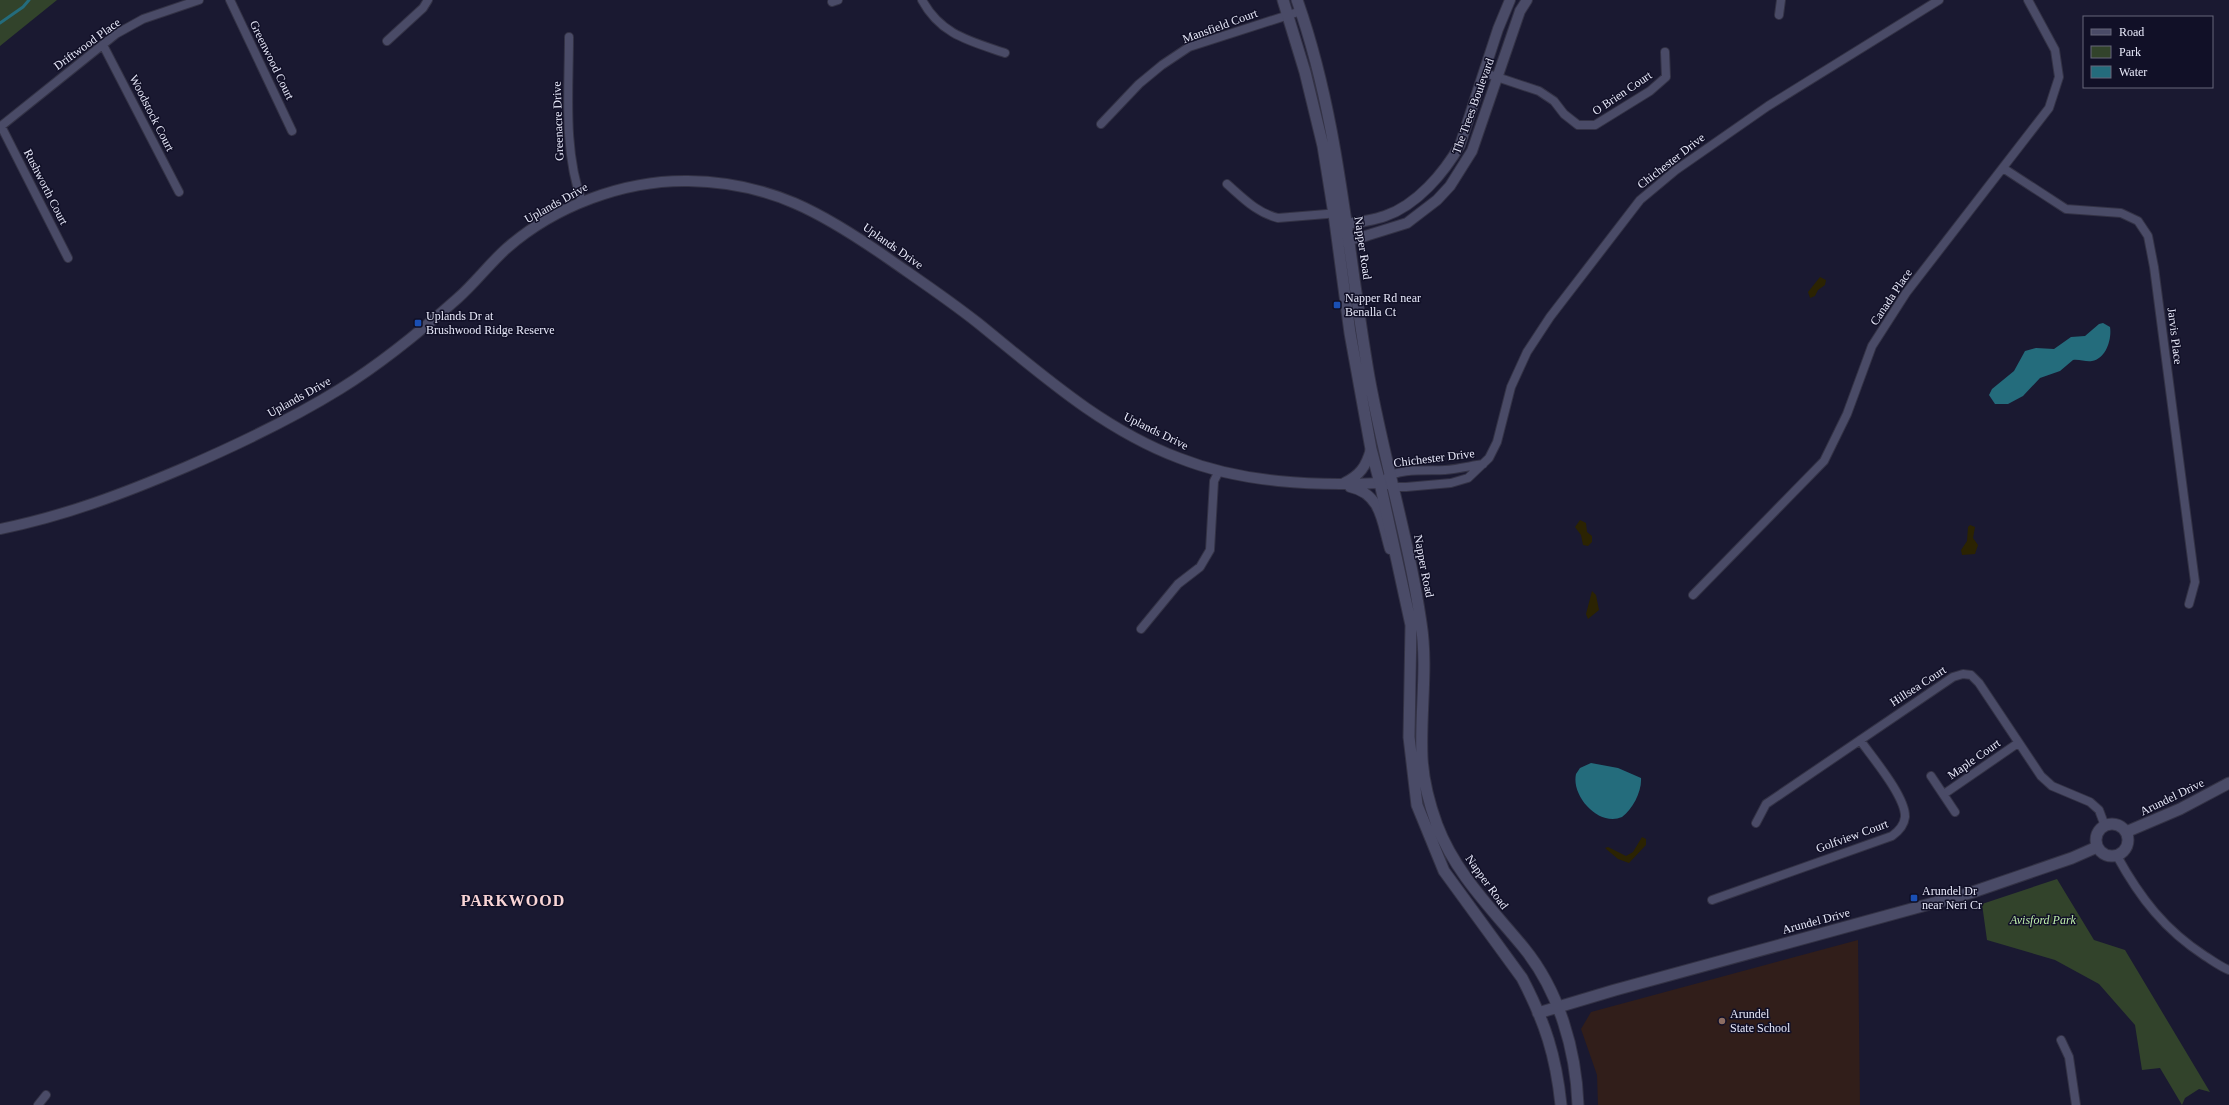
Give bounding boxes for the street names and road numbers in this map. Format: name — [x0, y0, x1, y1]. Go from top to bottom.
street label: Mansfield Court — [1180, 6, 1260, 46]
street label: Driftwood Place — [51, 15, 123, 73]
street label: Greenwood Court — [247, 18, 297, 102]
street label: The Trees Boulevard — [1449, 56, 1497, 156]
street label: O Brien Court — [1590, 68, 1655, 118]
street label: Woodstock Court — [127, 72, 178, 154]
street label: Greenacre Drive — [550, 81, 566, 161]
street label: Chichester Drive — [1635, 130, 1707, 192]
street label: Rushworth Court — [21, 147, 71, 228]
street label: Uplands Drive — [522, 180, 590, 226]
street label: Napper Road — [1352, 216, 1374, 280]
street label: Uplands Drive — [860, 220, 926, 272]
street label: Canada Place — [1867, 266, 1915, 328]
street label: Jarvis Place — [2165, 307, 2185, 365]
street label: Uplands Drive — [265, 374, 333, 420]
street label: Uplands Drive — [1121, 409, 1191, 453]
street label: Chichester Drive — [1393, 446, 1475, 470]
street label: Napper Road — [1411, 533, 1437, 599]
street label: Hillsea Court — [1887, 662, 1949, 709]
street label: Maple Court — [1945, 735, 2004, 782]
street label: Arundel Drive — [2138, 775, 2206, 819]
street label: Golfview Court — [1814, 816, 1891, 856]
street label: Napper Road — [1463, 852, 1511, 912]
street label: Arundel Drive — [1781, 905, 1851, 937]

